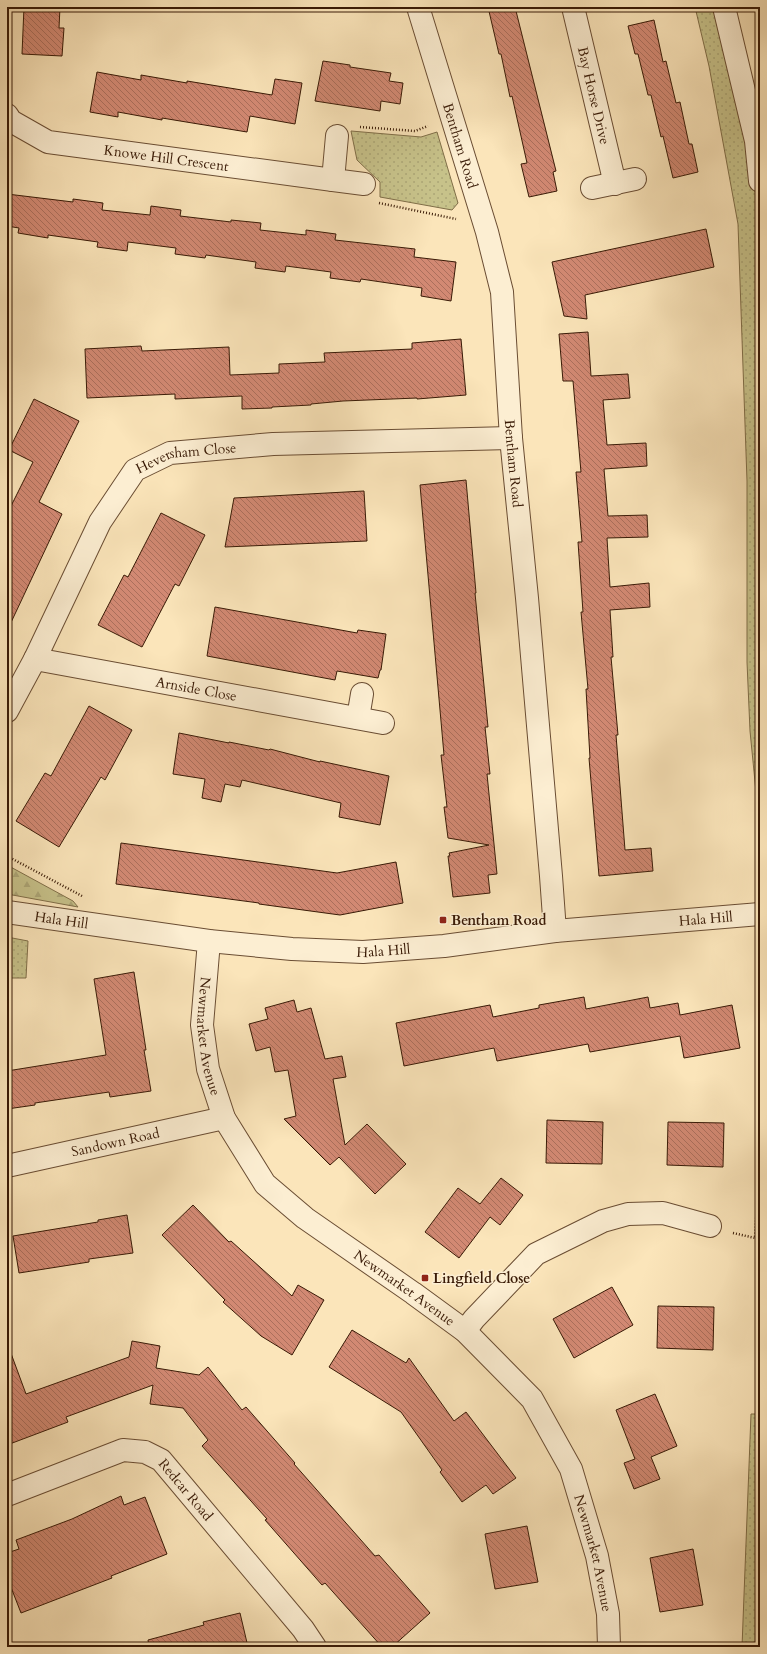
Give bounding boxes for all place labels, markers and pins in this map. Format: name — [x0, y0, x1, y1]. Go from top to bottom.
place label: Bentham Road — [451, 911, 547, 930]
marker: Bentham Road — [438, 915, 448, 925]
place label: Lingfield Close — [433, 1269, 530, 1288]
marker: Lingfield Close — [420, 1273, 430, 1283]

